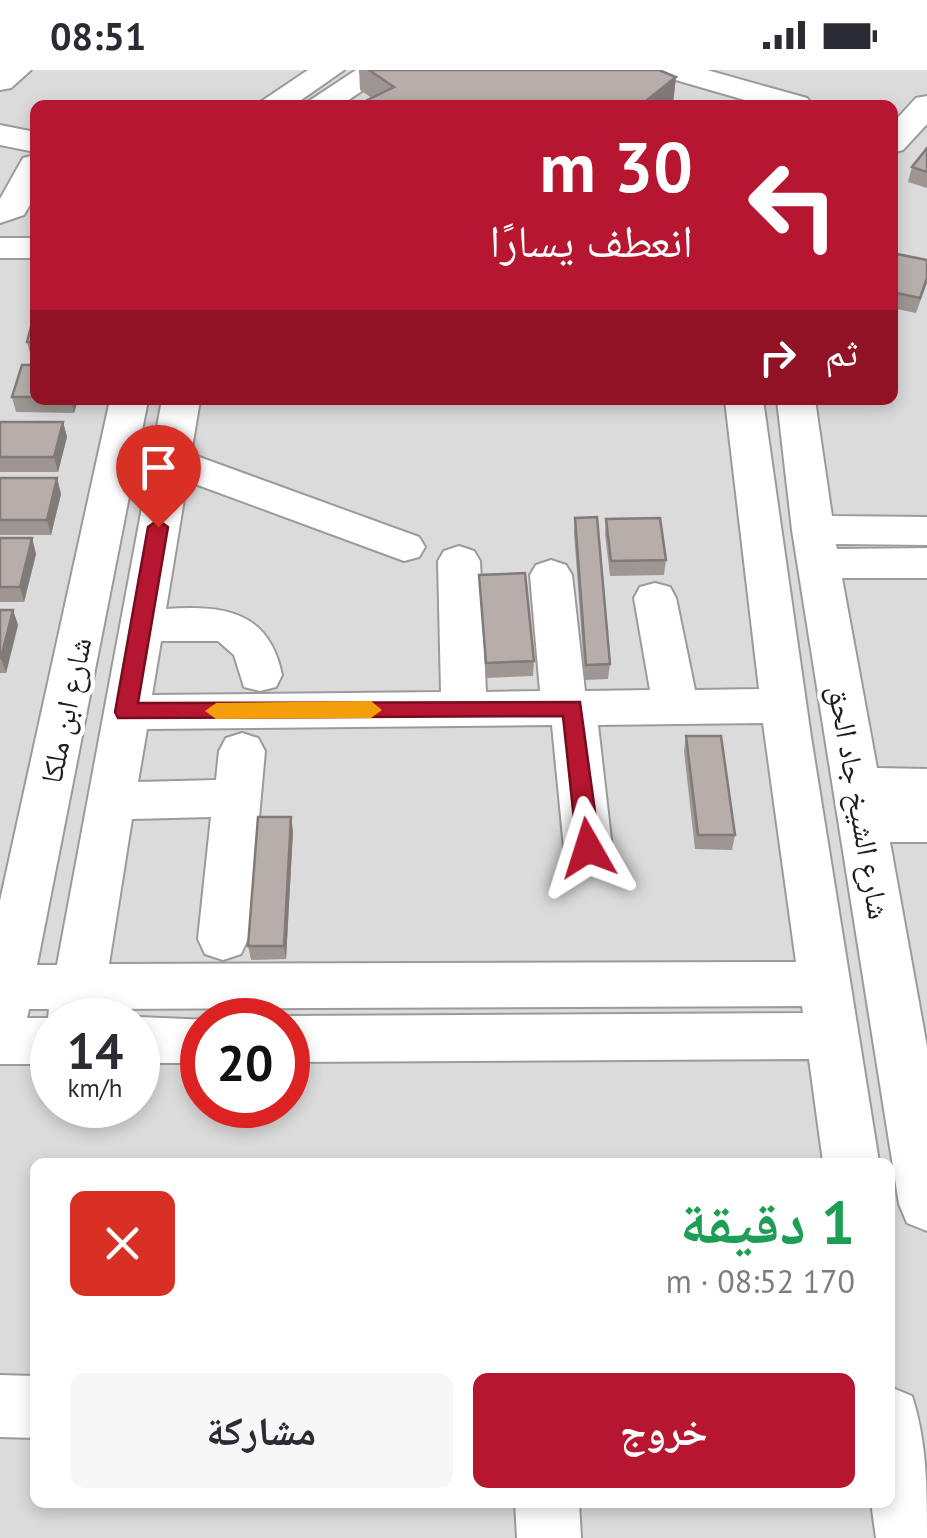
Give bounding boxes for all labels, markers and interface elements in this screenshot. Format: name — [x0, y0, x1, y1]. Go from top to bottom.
text: 08:51 — [50, 11, 146, 60]
text: 30 m — [540, 121, 693, 211]
icon: left — [728, 140, 858, 270]
text: انعطف يسارًا — [489, 211, 693, 269]
text: ثم — [825, 327, 858, 376]
icon: right — [750, 330, 805, 385]
pin — [116, 425, 201, 528]
icon: arrive — [131, 440, 186, 495]
street label: شارع ابن ملكا — [31, 633, 100, 787]
street label: شارع الشيخ جاد الحق — [819, 682, 900, 922]
position arrow — [536, 796, 640, 900]
speed limit sign: 20 — [180, 998, 310, 1128]
text: 14 — [67, 1018, 123, 1083]
text: km/h — [68, 1072, 122, 1104]
text: 1 دقيقة — [680, 1183, 855, 1261]
button: close — [70, 1191, 175, 1296]
text: 170 m · 08:52 — [666, 1260, 855, 1302]
button: مشاركة — [70, 1373, 453, 1488]
button: خروج — [473, 1373, 855, 1488]

